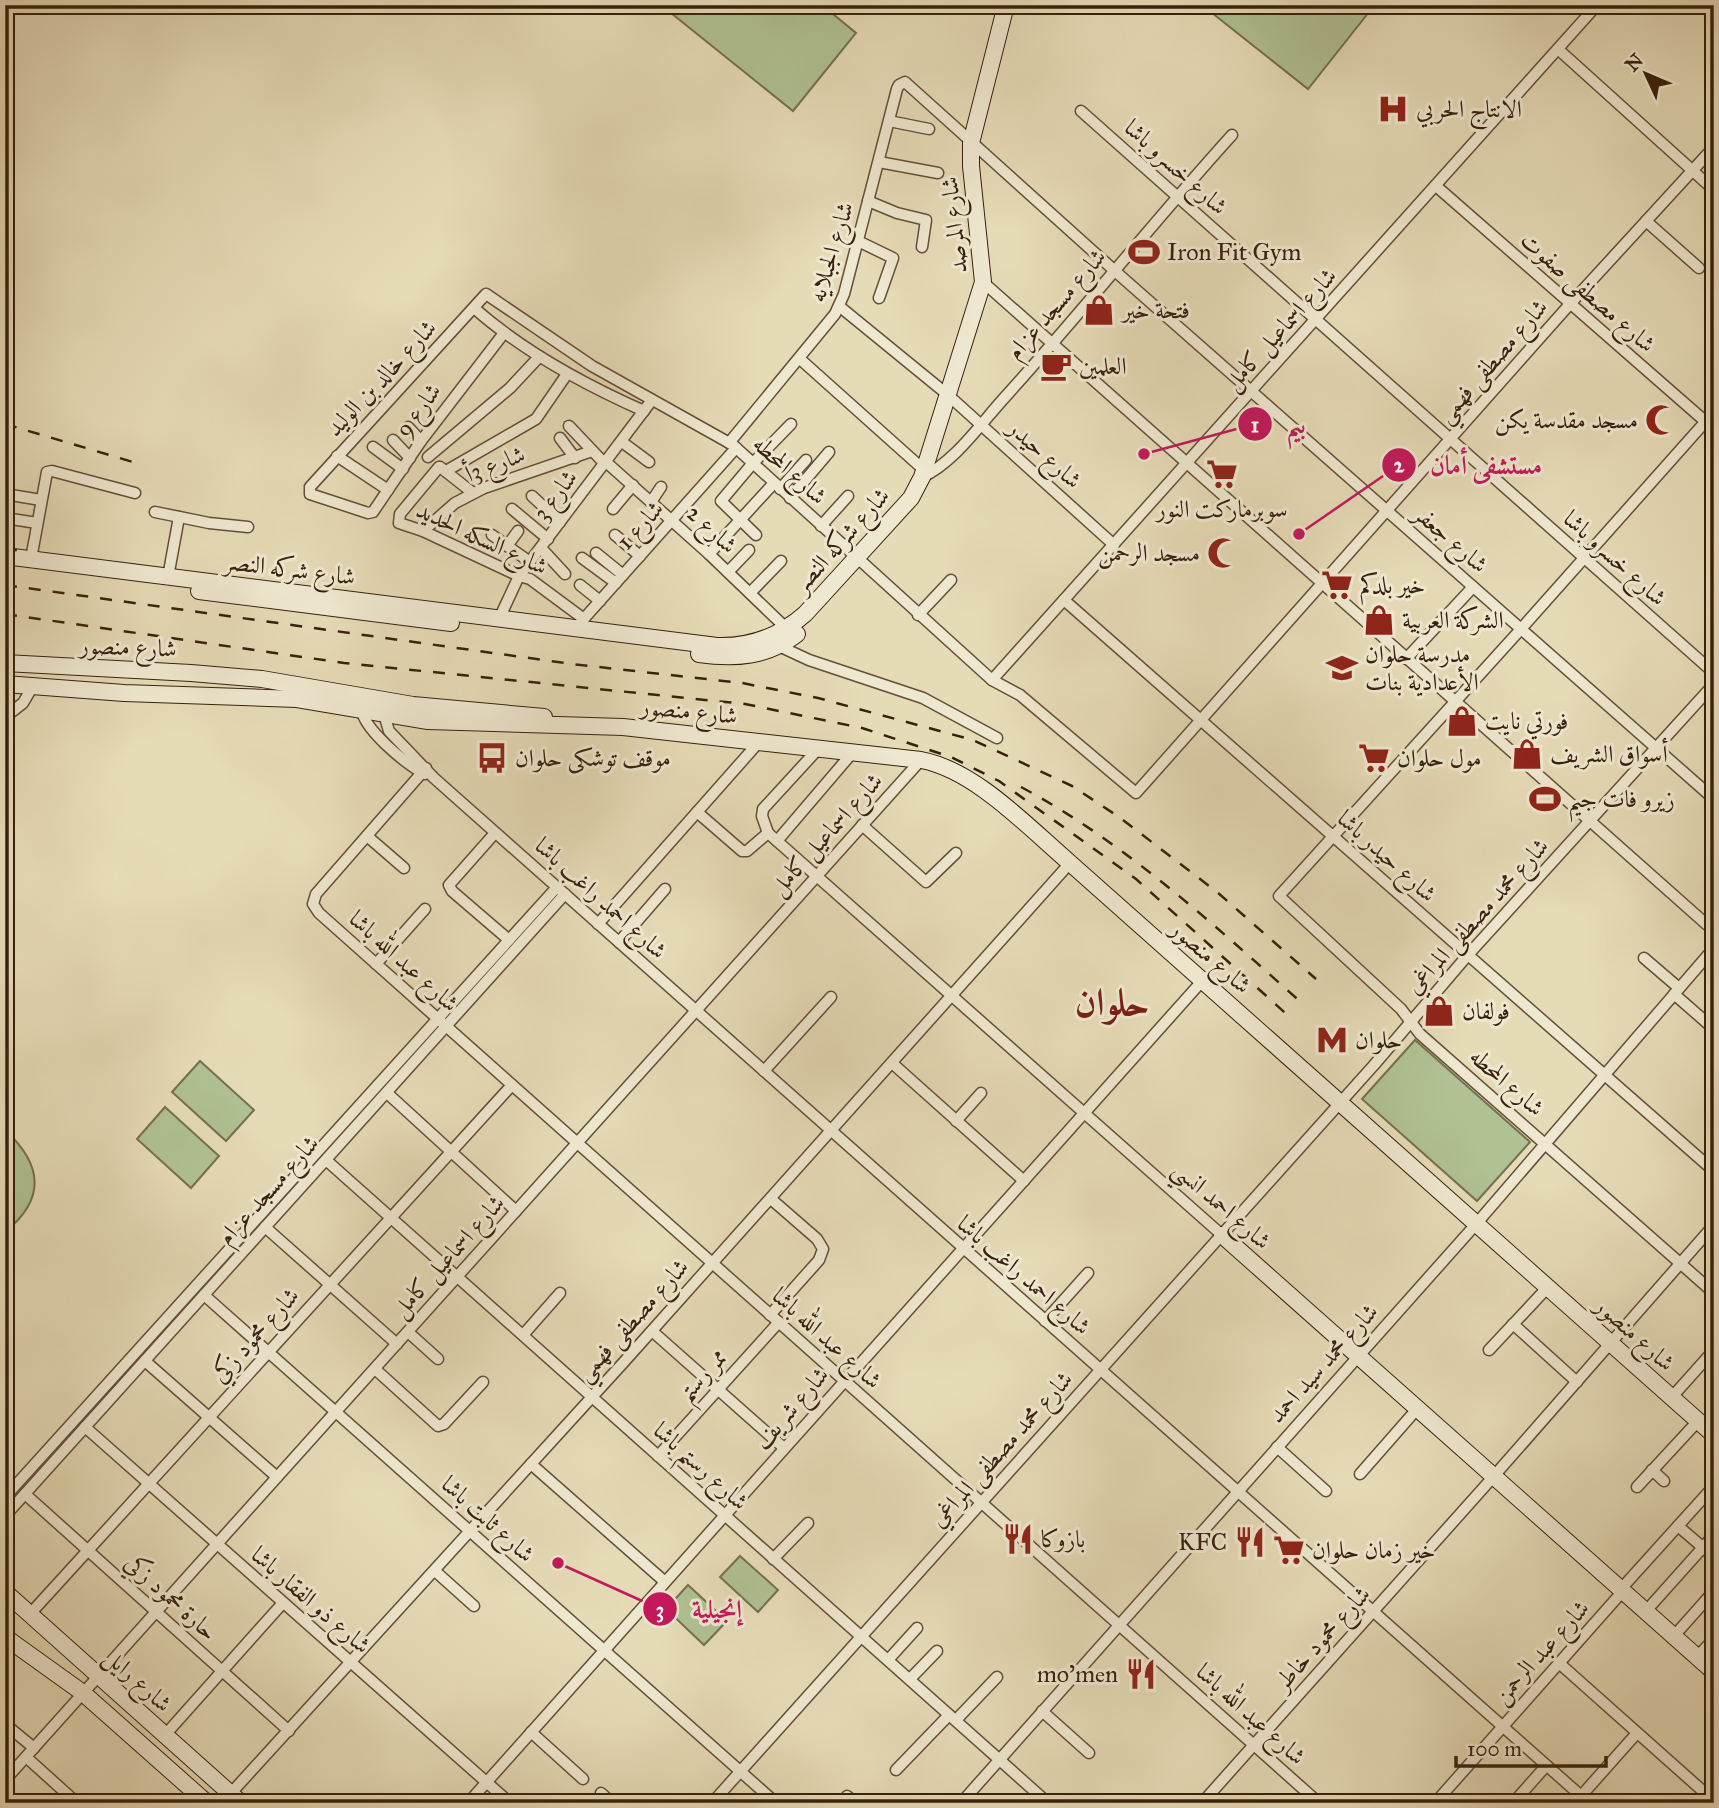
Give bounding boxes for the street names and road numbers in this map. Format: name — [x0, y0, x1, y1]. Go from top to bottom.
street label: شارع خسرو باشا — [1115, 113, 1234, 225]
street label: شارع المرصد — [934, 175, 979, 275]
street label: شارع الجبلايه — [802, 198, 865, 307]
street label: شارع مصطفى صفوت — [1511, 225, 1662, 363]
street label: شارع مسجد عزام — [999, 242, 1117, 370]
street label: شارع اسماعيل كامل — [1217, 261, 1347, 400]
street label: شارع مصطفى فهمي — [1430, 293, 1560, 435]
street label: شارع خالد بن الوليد — [319, 313, 447, 446]
street label: شارع 9 — [388, 377, 452, 446]
street label: شارع حيدر — [997, 412, 1088, 499]
street label: شارع المحطه — [743, 429, 833, 515]
street label: شارع 3أ — [460, 437, 531, 494]
street label: شارع 3 — [526, 463, 588, 530]
street label: شارع شركه النصر — [784, 481, 900, 604]
street label: شارع 1 — [610, 494, 674, 559]
street label: شارع السكه الحديد — [409, 495, 552, 586]
street label: شارع جعفر — [1402, 497, 1494, 583]
street label: شارع 2 — [677, 498, 744, 564]
street label: شارع خسرو باشا — [1554, 504, 1673, 616]
street label: شارع شركه النصر — [219, 546, 357, 597]
street label: شارع منصور — [77, 630, 177, 669]
street label: شارع منصور — [637, 691, 739, 736]
street label: شارع اسماعيل كامل — [763, 766, 893, 905]
street label: شارع حيدر باشا — [1328, 803, 1443, 912]
street label: شارع احمد راغب باشا — [525, 831, 673, 969]
street label: شارع محمد مصطفى المراغي — [1399, 831, 1559, 1004]
street label: شارع عبد الله باشا — [339, 901, 468, 1022]
street label: شارع منصور — [1160, 912, 1258, 1004]
street label: شارع المحطه — [1460, 1041, 1551, 1126]
street label: شارع مسجد عزام — [211, 1129, 330, 1255]
street label: شارع احمد انسي — [1162, 1154, 1278, 1261]
street label: شارع اسماعيل كامل — [385, 1188, 515, 1327]
street label: شارع احمد راغب باشا — [948, 1209, 1097, 1345]
street label: شارع مصطفى فهمي — [569, 1252, 701, 1393]
street label: شارع عبد الله باشا — [762, 1278, 891, 1399]
street label: شارع محمود زكي — [204, 1281, 309, 1392]
street label: شارع منصور — [1584, 1289, 1681, 1381]
street label: شارع محمد سيد احمد — [1261, 1297, 1388, 1432]
street label: ممر رستم — [670, 1342, 740, 1414]
street label: شارع شريف — [747, 1360, 839, 1459]
street label: شارع محمد مصطفى المراغي — [923, 1364, 1083, 1537]
street label: شارع رستم باشا — [641, 1415, 755, 1523]
street label: شارع ثابت باشا — [432, 1469, 541, 1573]
street label: شارع ذو الفقار باشا — [242, 1540, 377, 1664]
street label: حارة محمود زكي — [116, 1547, 224, 1650]
street label: شارع محمود خاطر — [1265, 1579, 1381, 1702]
street label: شارع عبد الرحمن — [1486, 1594, 1599, 1714]
street label: شارع رايل — [94, 1642, 178, 1722]
street label: شارع عبد الله باشا — [1186, 1654, 1315, 1775]

